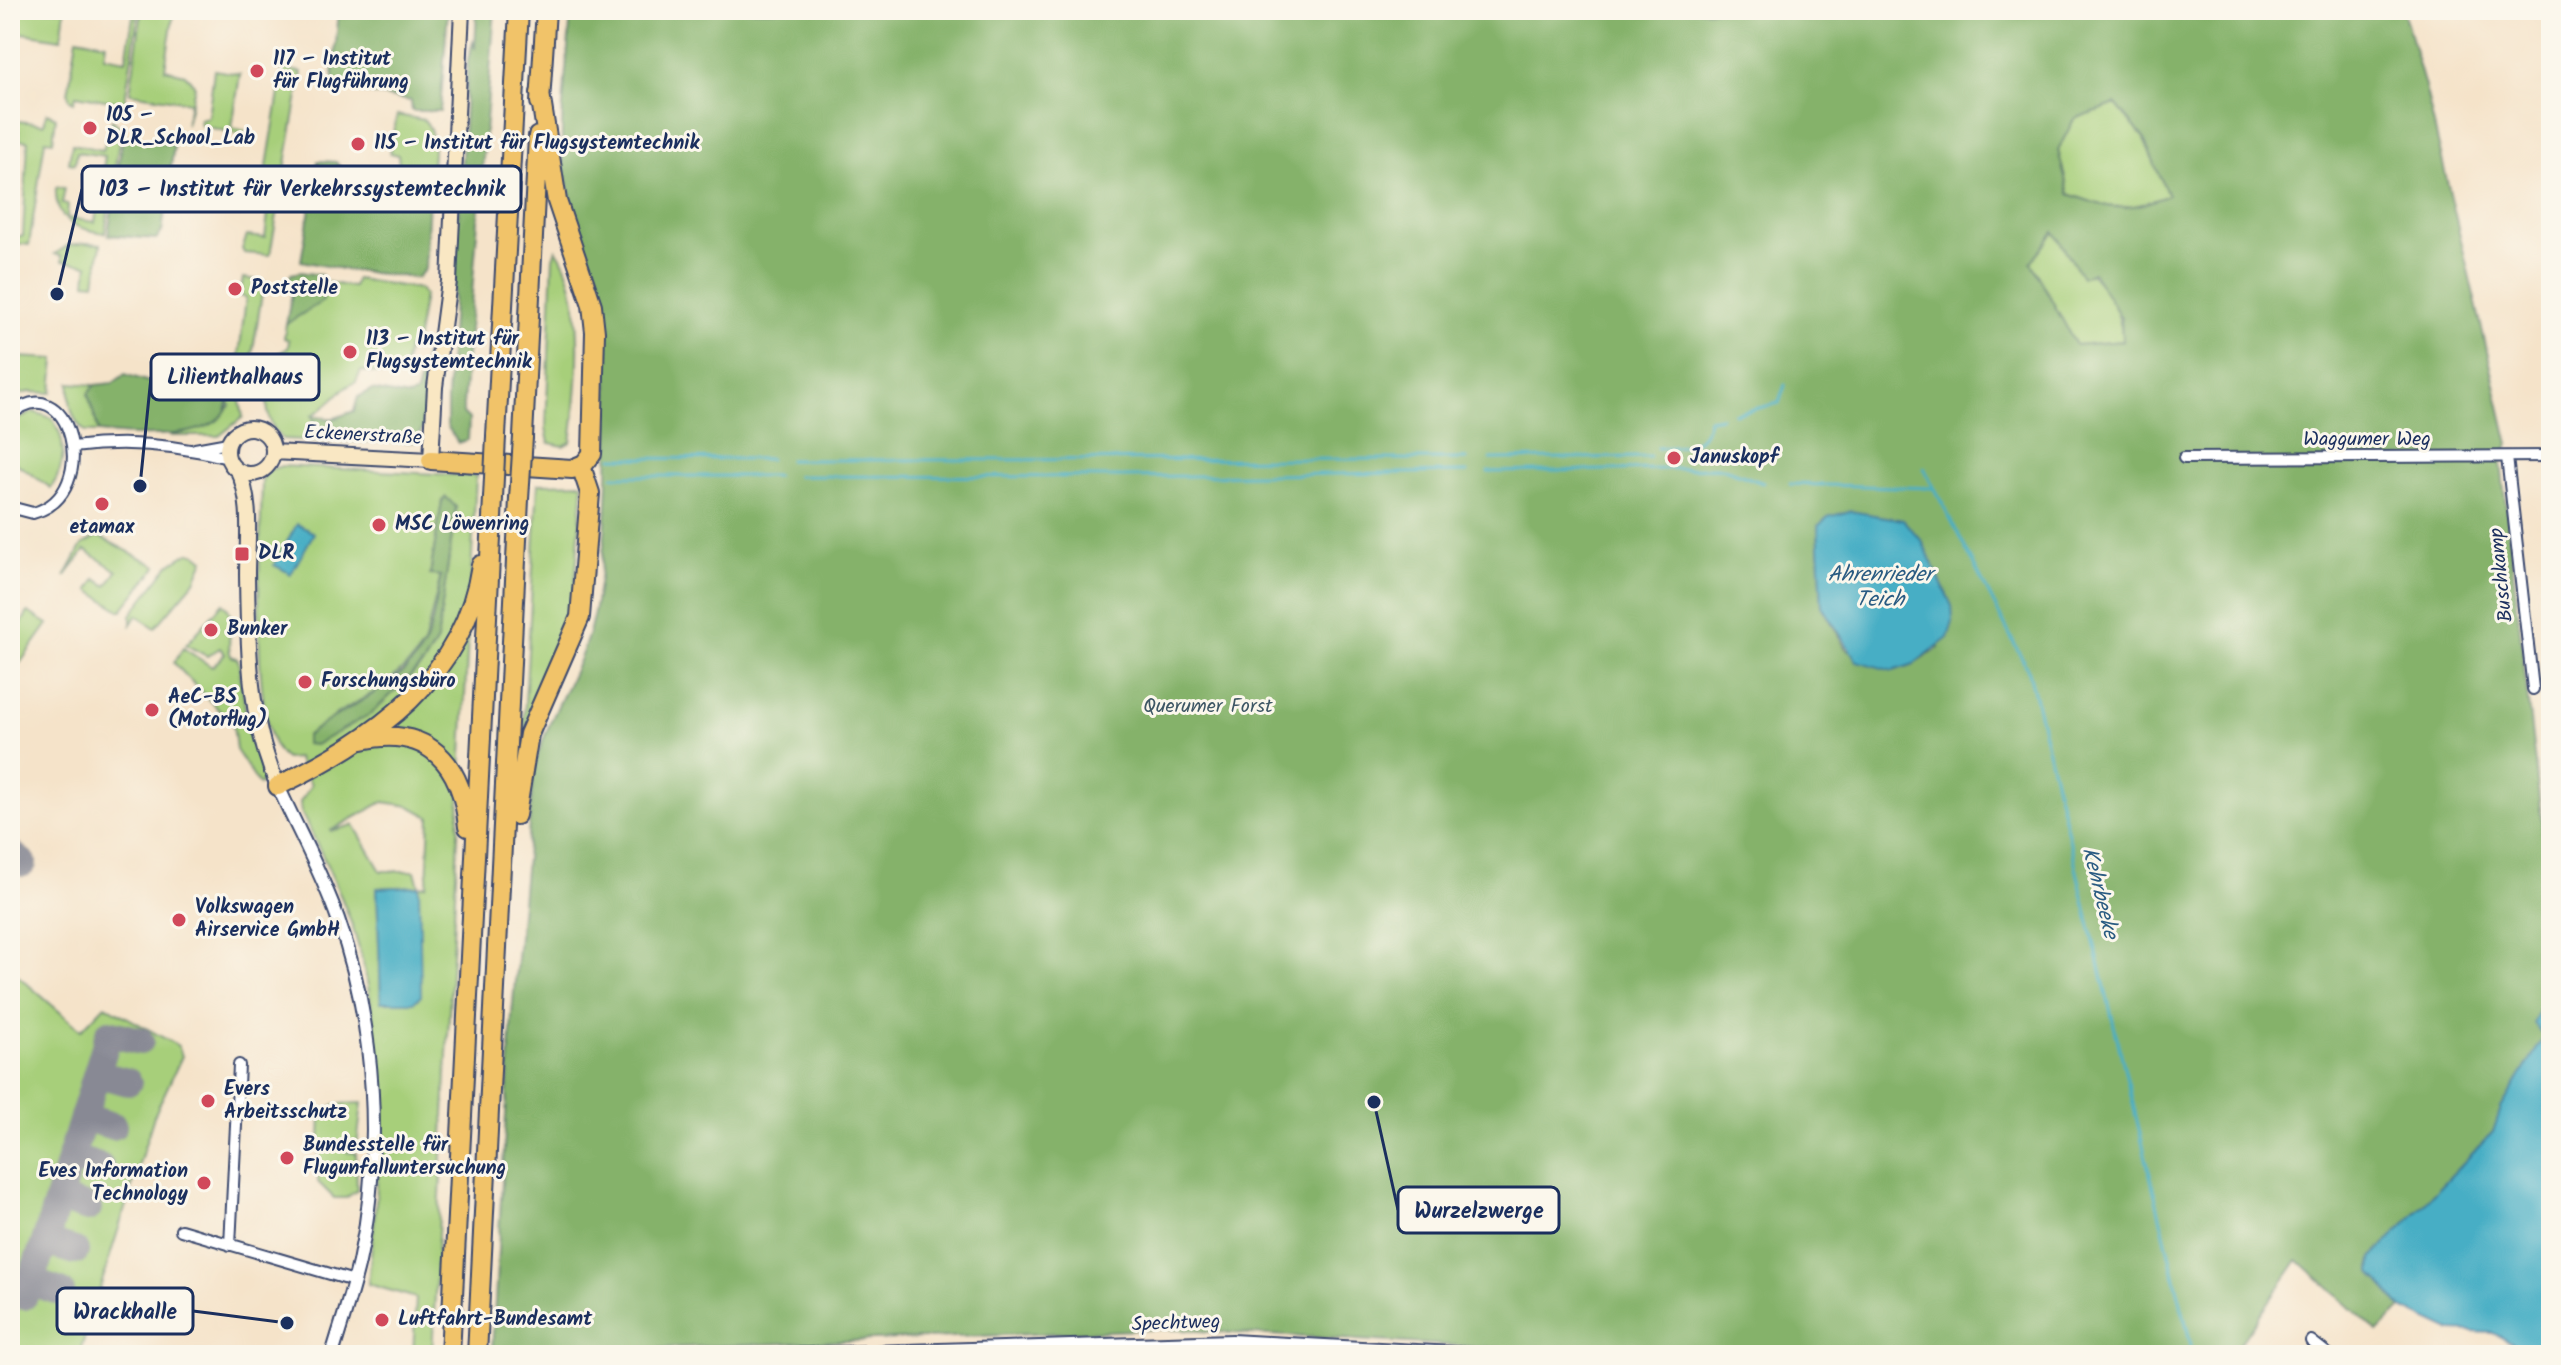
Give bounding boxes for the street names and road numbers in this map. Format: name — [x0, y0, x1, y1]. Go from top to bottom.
street label: Eckenerstraße — [303, 417, 423, 455]
street label: Waggumer Weg — [2303, 424, 2431, 456]
street label: Buschkamp — [2481, 526, 2523, 624]
street label: Spechtweg — [1131, 1306, 1221, 1342]

